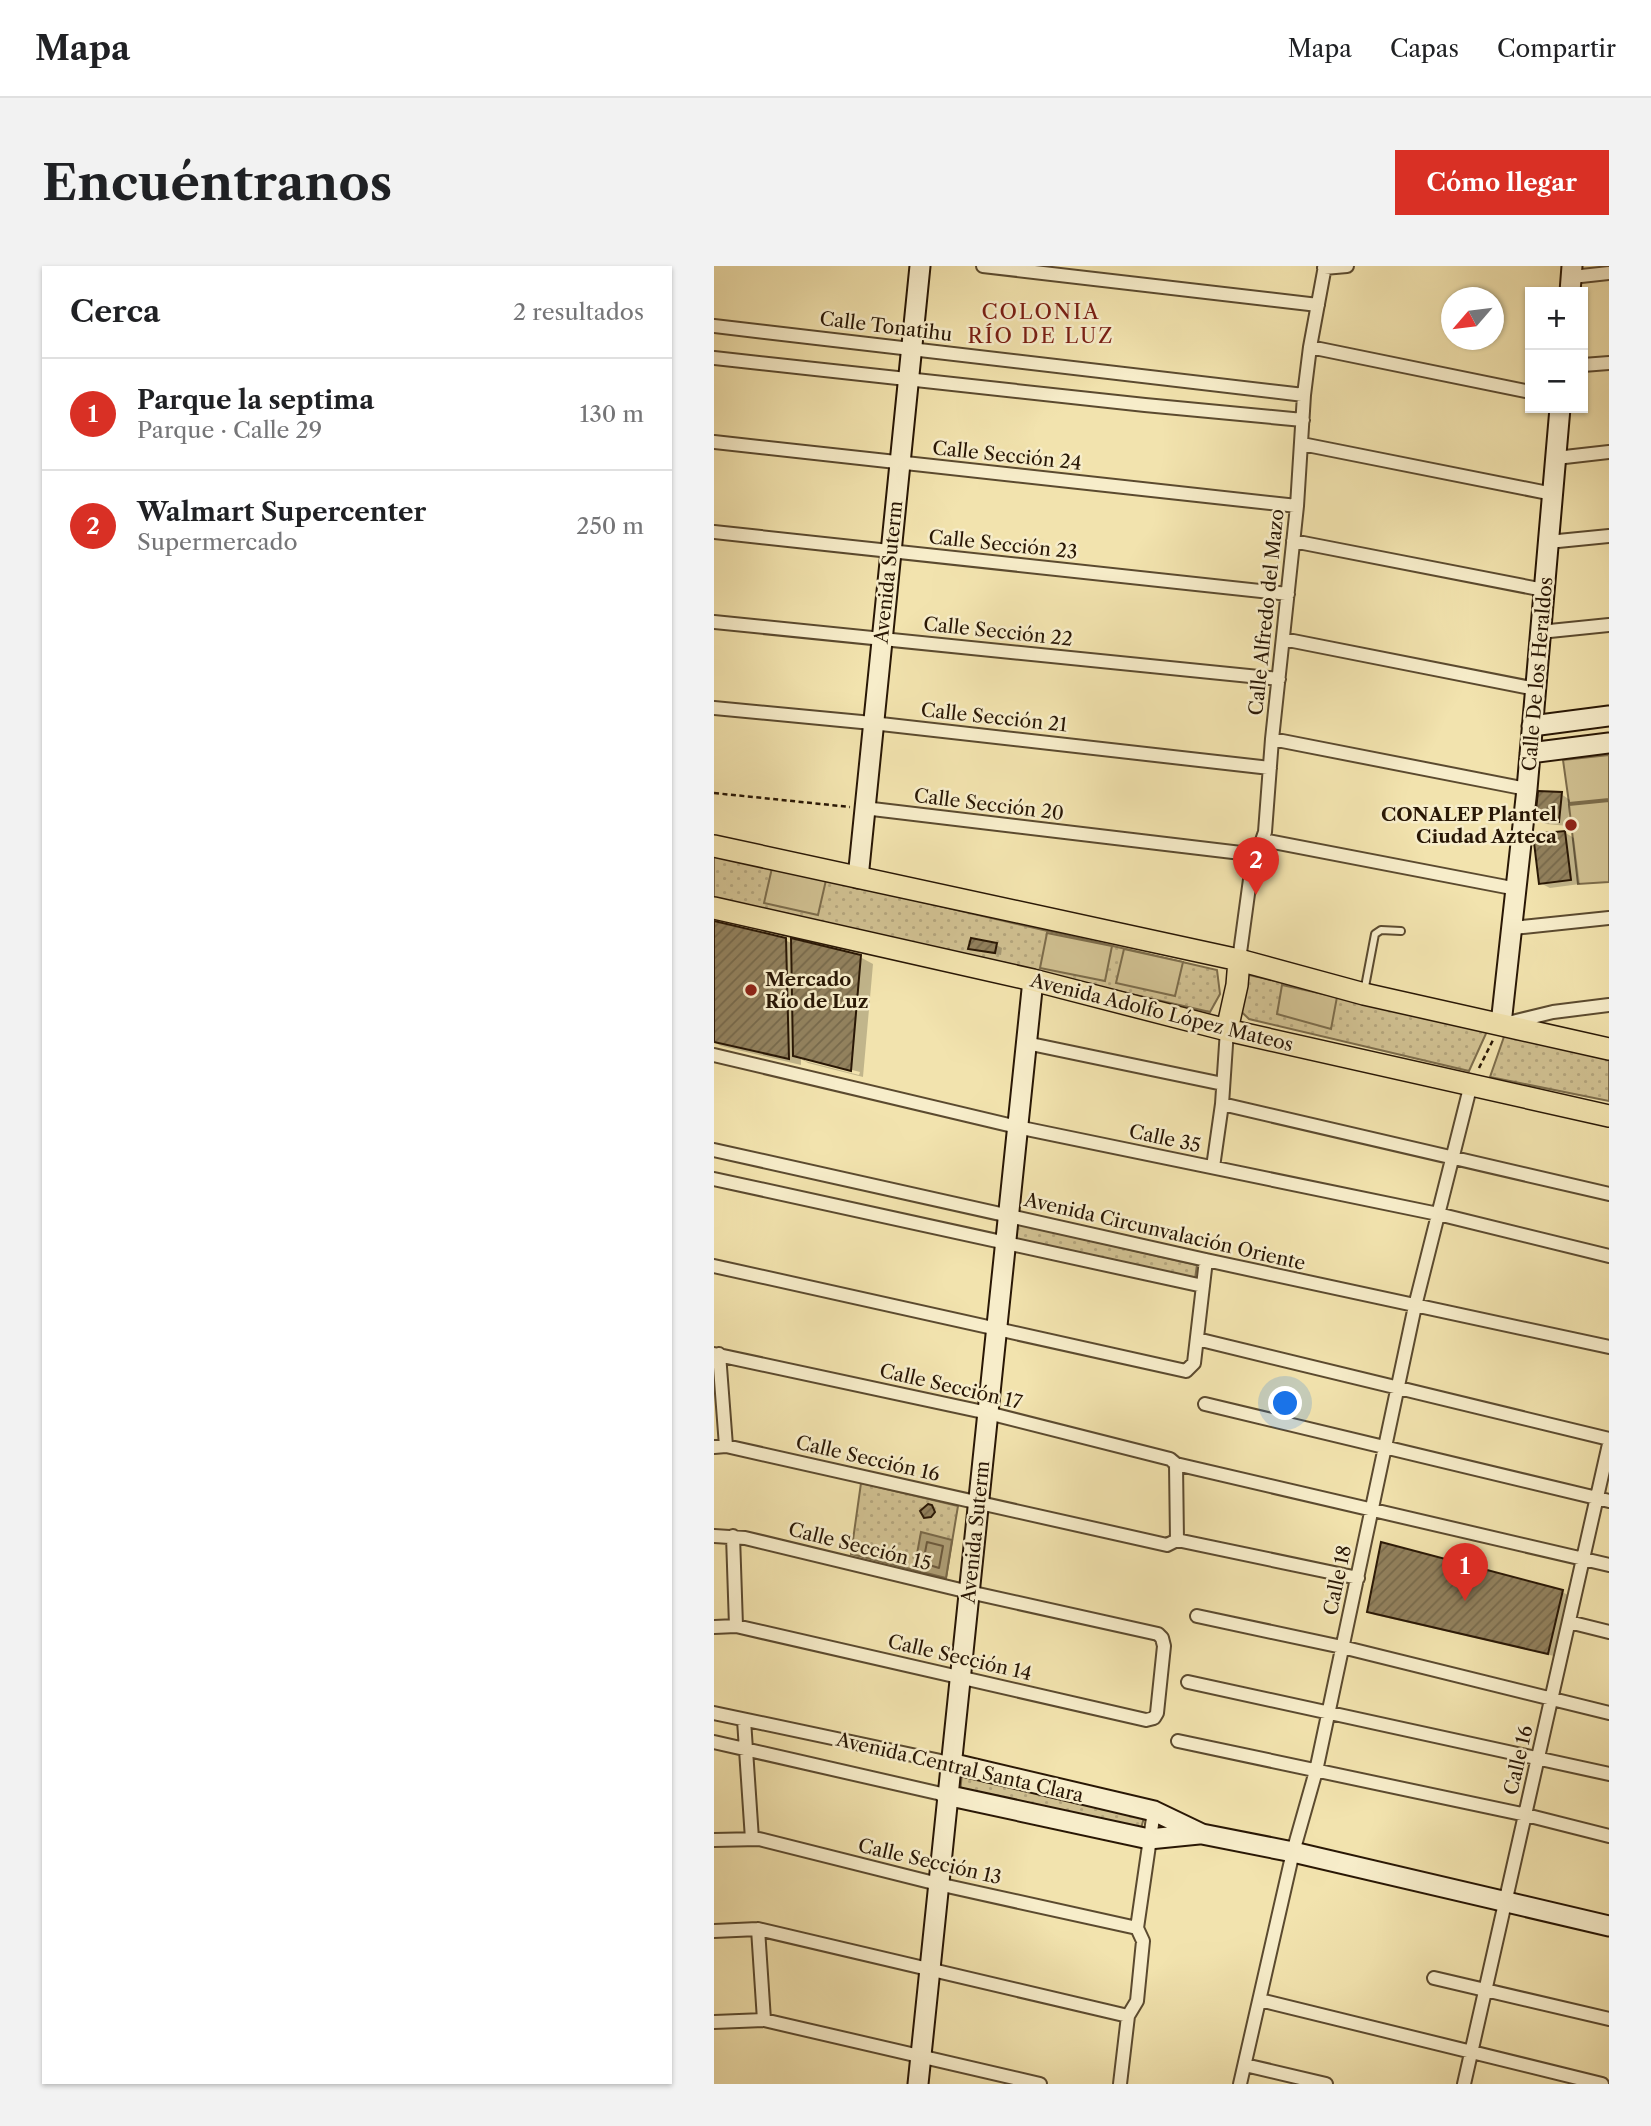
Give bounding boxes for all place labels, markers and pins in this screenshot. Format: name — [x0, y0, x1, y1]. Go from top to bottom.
place label: CONALEP Plantel Ciudad Azteca — [1381, 803, 1558, 848]
marker: CONALEP Plantel Ciudad Azteca — [1563, 817, 1579, 833]
pin: 2 — [1233, 837, 1279, 895]
place label: Mercado Río de Luz — [765, 968, 868, 1013]
marker: Mercado Río de Luz — [743, 982, 759, 998]
pin: 1 — [1442, 1543, 1488, 1601]

